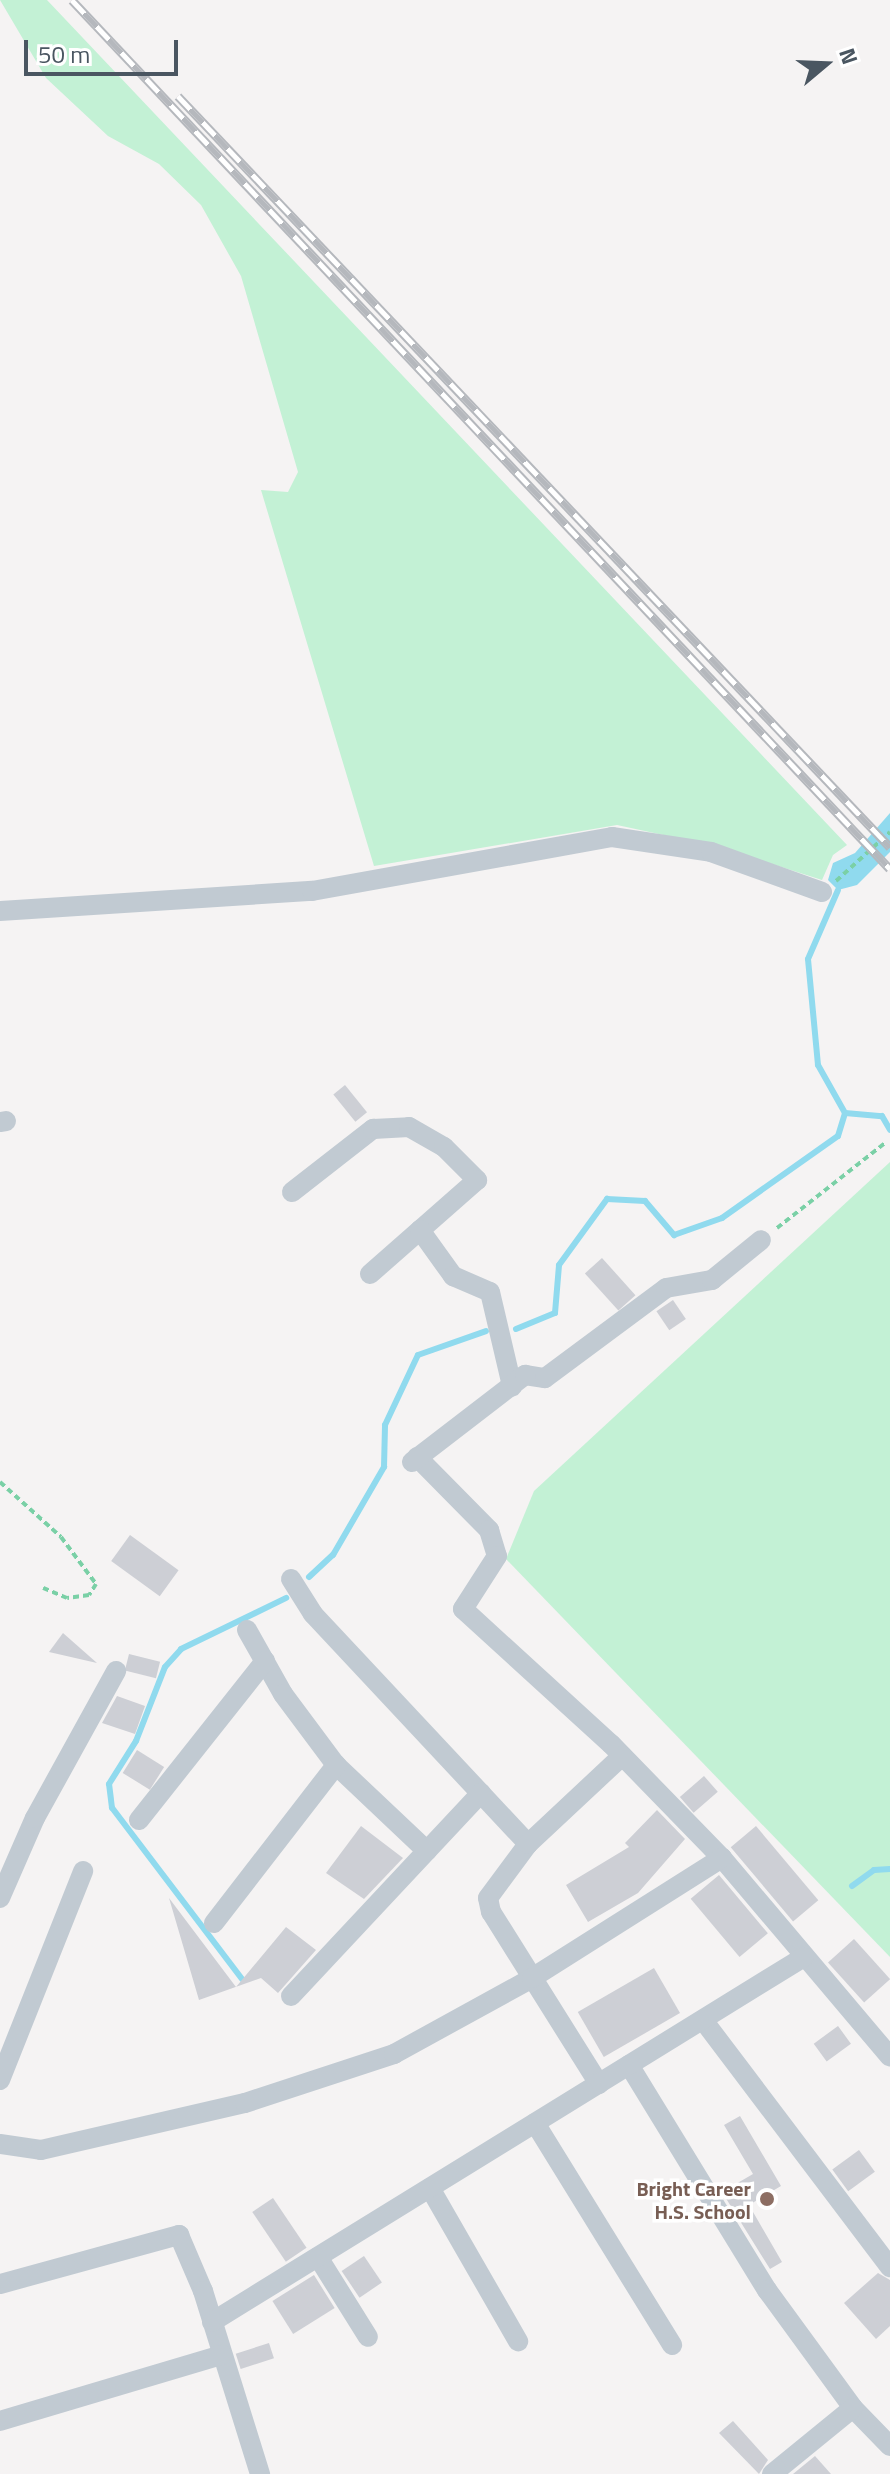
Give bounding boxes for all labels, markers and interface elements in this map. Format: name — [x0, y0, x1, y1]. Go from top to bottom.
scale bar — [28, 24, 182, 74]
north arrow — [786, 24, 866, 104]
text: 50 m — [38, 36, 90, 72]
text: N — [830, 43, 867, 69]
place label: Bright Career H.S. School — [636, 2176, 751, 2223]
marker: Bright Career H.S. School — [758, 2190, 776, 2208]

